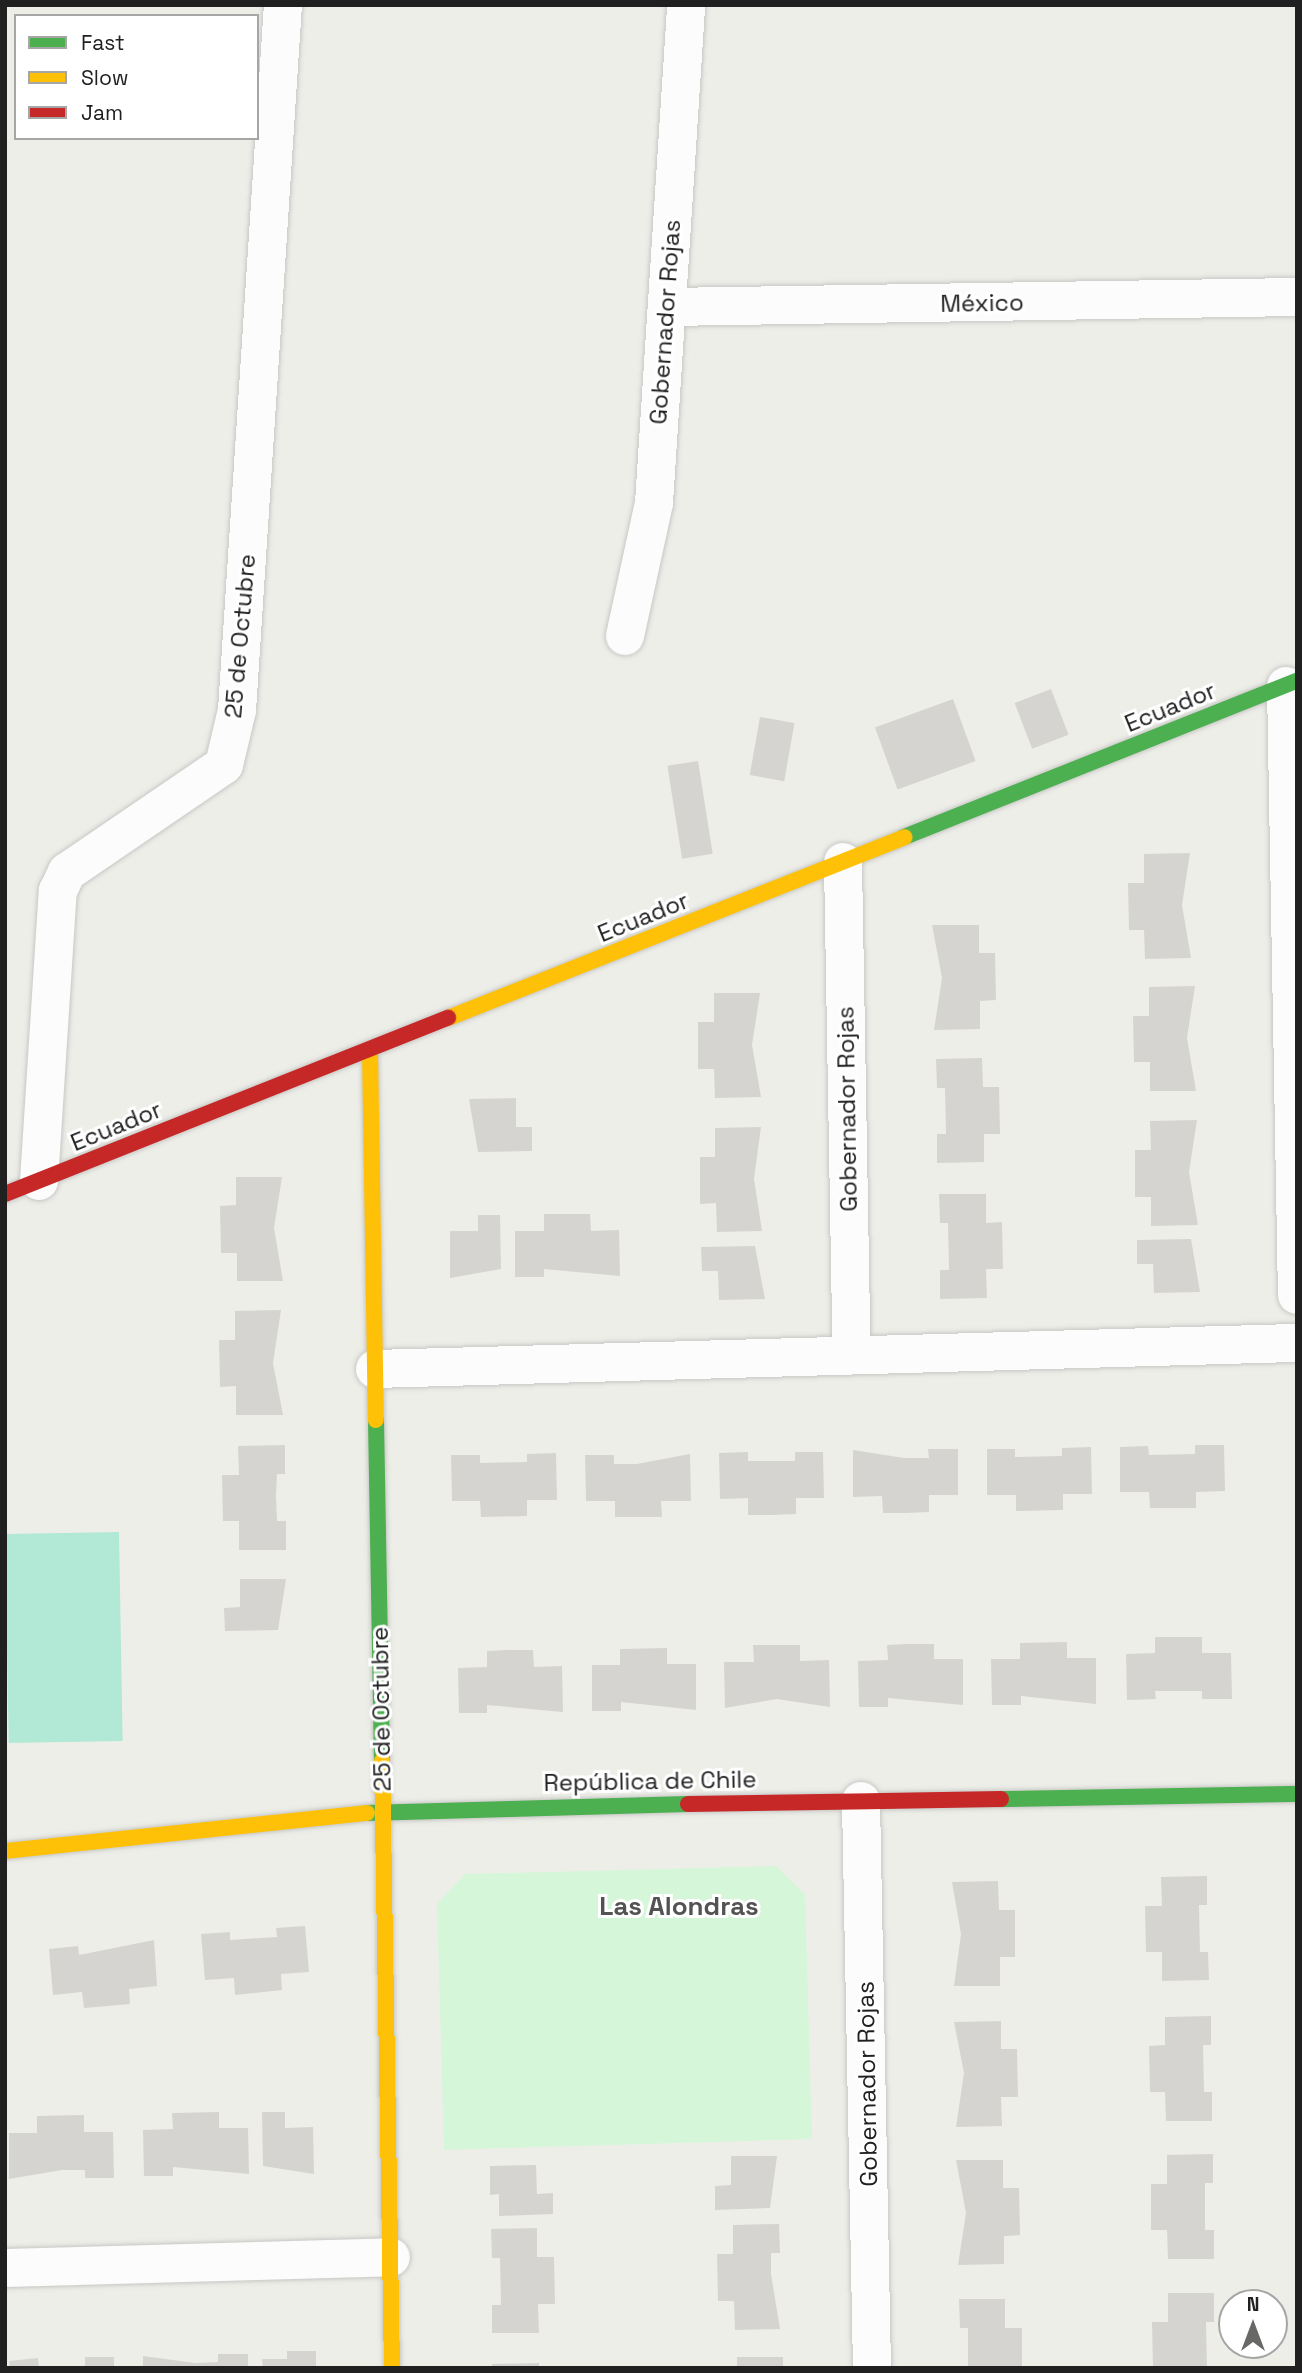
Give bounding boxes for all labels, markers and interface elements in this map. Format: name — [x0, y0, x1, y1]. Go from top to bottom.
legend — [14, 14, 259, 140]
text: Fast — [81, 29, 125, 56]
text: Slow — [81, 64, 129, 91]
text: Jam — [81, 99, 123, 126]
street label: Gobernador Rojas — [643, 219, 687, 425]
street label: México — [940, 288, 1024, 318]
street label: 25 de Octubre — [218, 553, 262, 719]
street label: Ecuador — [1120, 676, 1220, 738]
street label: Ecuador — [593, 886, 693, 948]
street label: Gobernador Rojas — [831, 1006, 863, 1212]
street label: Ecuador — [66, 1095, 166, 1157]
street label: 25 de Octubre — [365, 1626, 397, 1792]
street label: República de Chile — [543, 1765, 757, 1797]
district label: Las Alondras — [599, 1891, 759, 1923]
street label: Gobernador Rojas — [851, 1981, 883, 2187]
north arrow — [1218, 2289, 1288, 2359]
text: N — [1247, 2292, 1259, 2317]

